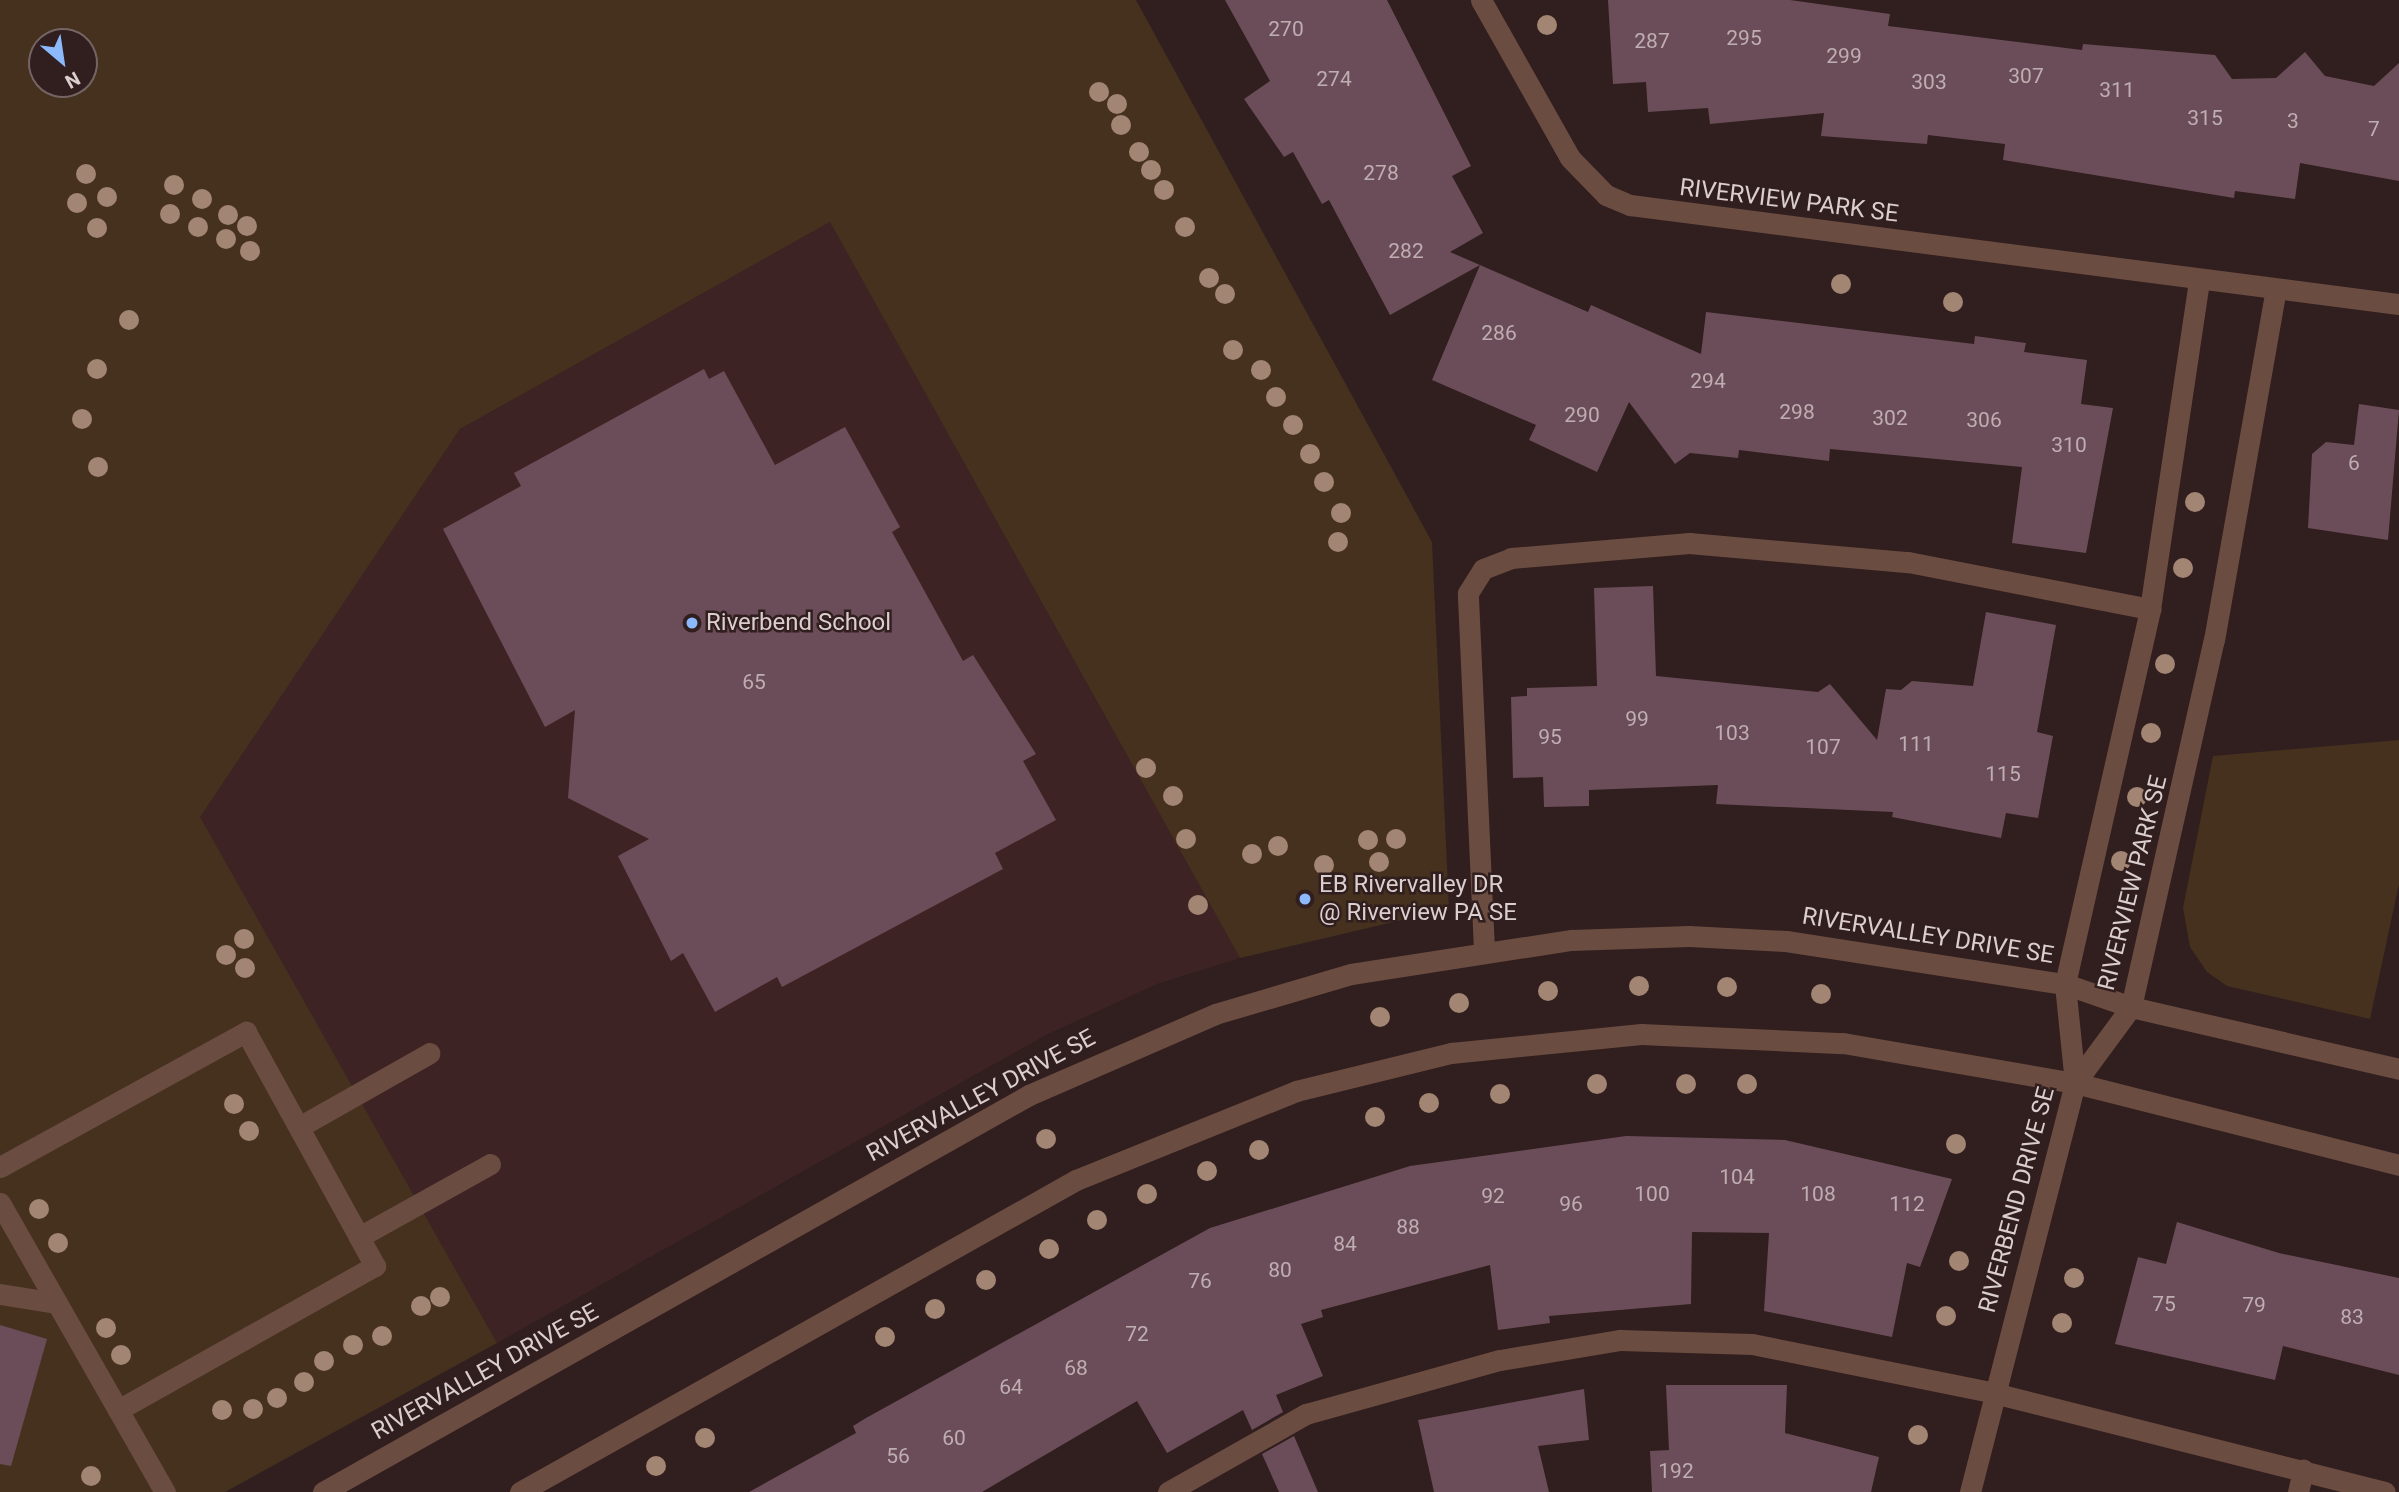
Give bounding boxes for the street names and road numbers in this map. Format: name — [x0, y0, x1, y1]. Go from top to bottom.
street label: RIVERVIEW PARK SE — [1678, 173, 1900, 229]
street label: RIVERVIEW PARK SE — [2092, 773, 2174, 993]
street label: RIVERVALLEY DRIVE SE — [1800, 902, 2056, 970]
street label: RIVERVALLEY DRIVE SE — [862, 1024, 1100, 1168]
street label: RIVERBEND DRIVE SE — [1973, 1084, 2061, 1316]
street label: RIVERVALLEY DRIVE SE — [367, 1298, 603, 1446]

